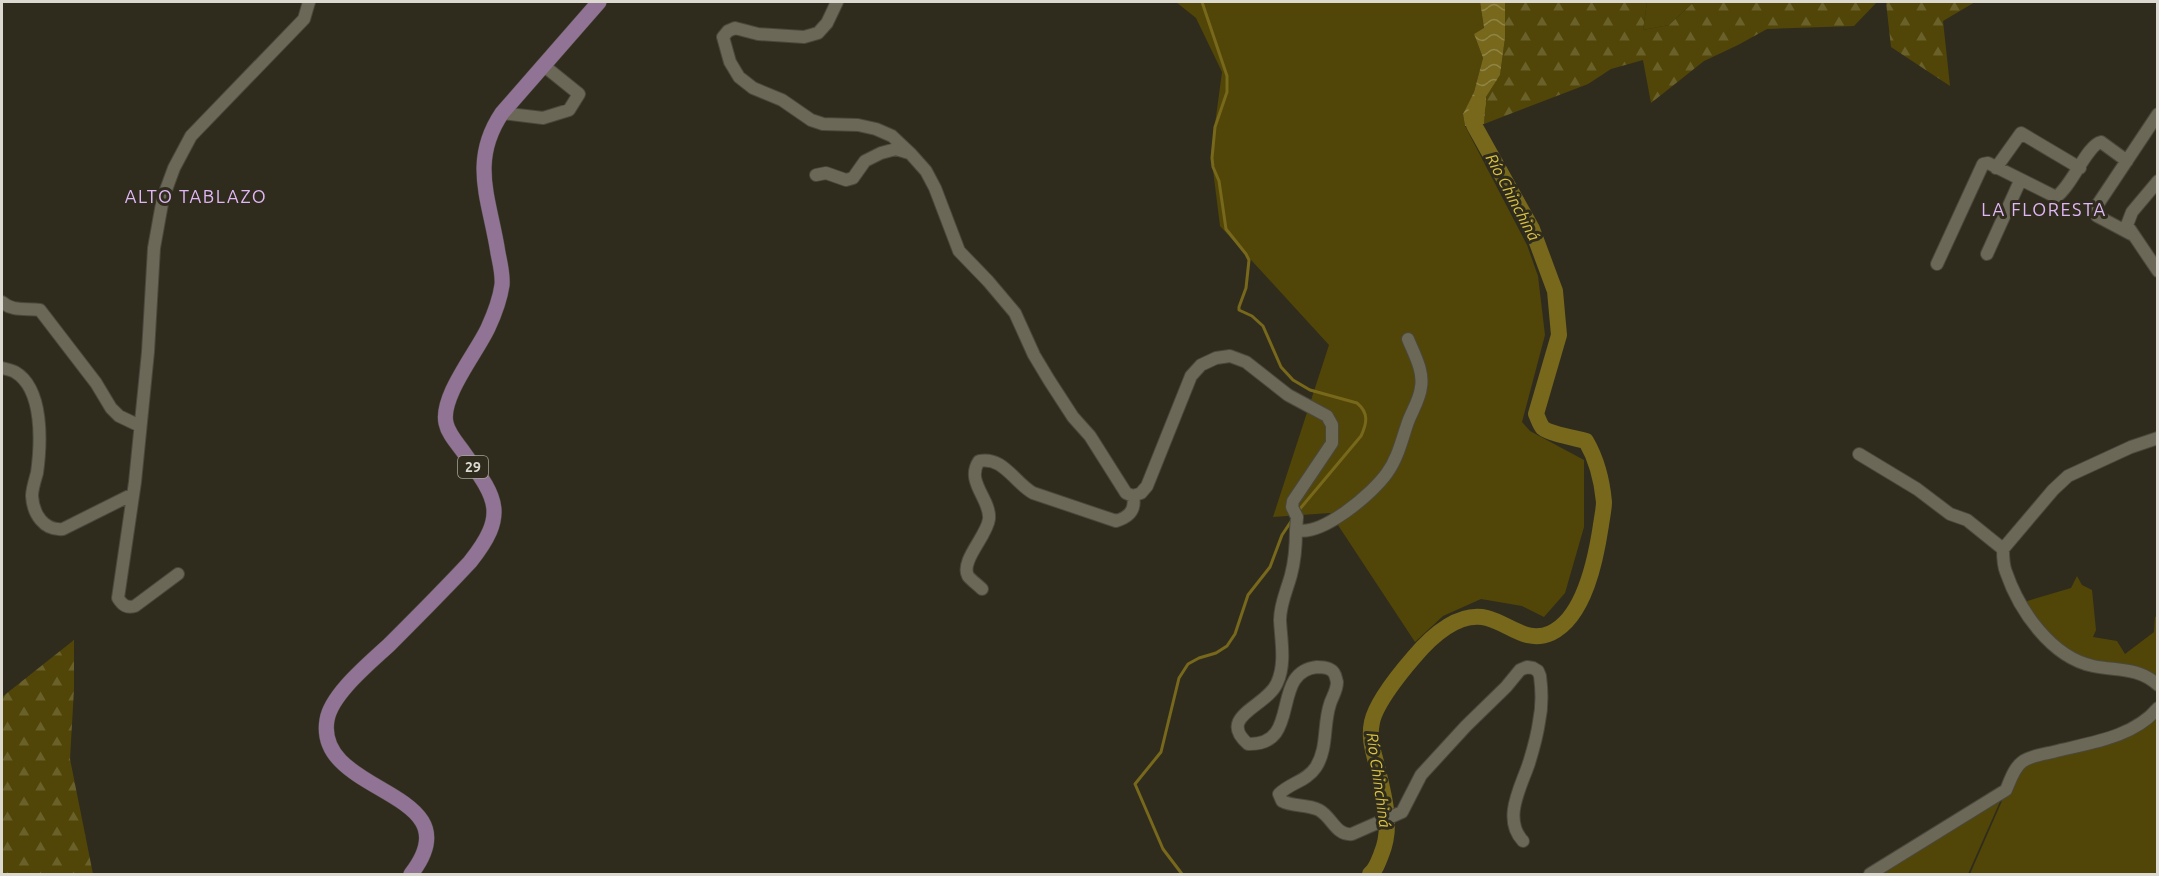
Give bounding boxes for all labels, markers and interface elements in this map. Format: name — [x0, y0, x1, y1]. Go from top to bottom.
water label: Río Chinchiná — [1483, 150, 1544, 244]
district label: ALTO TABLAZO — [125, 186, 267, 206]
district label: LA FLORESTA — [1981, 199, 2107, 219]
road number: 29 — [458, 456, 488, 478]
water label: Río Chinchiná — [1363, 731, 1395, 829]

